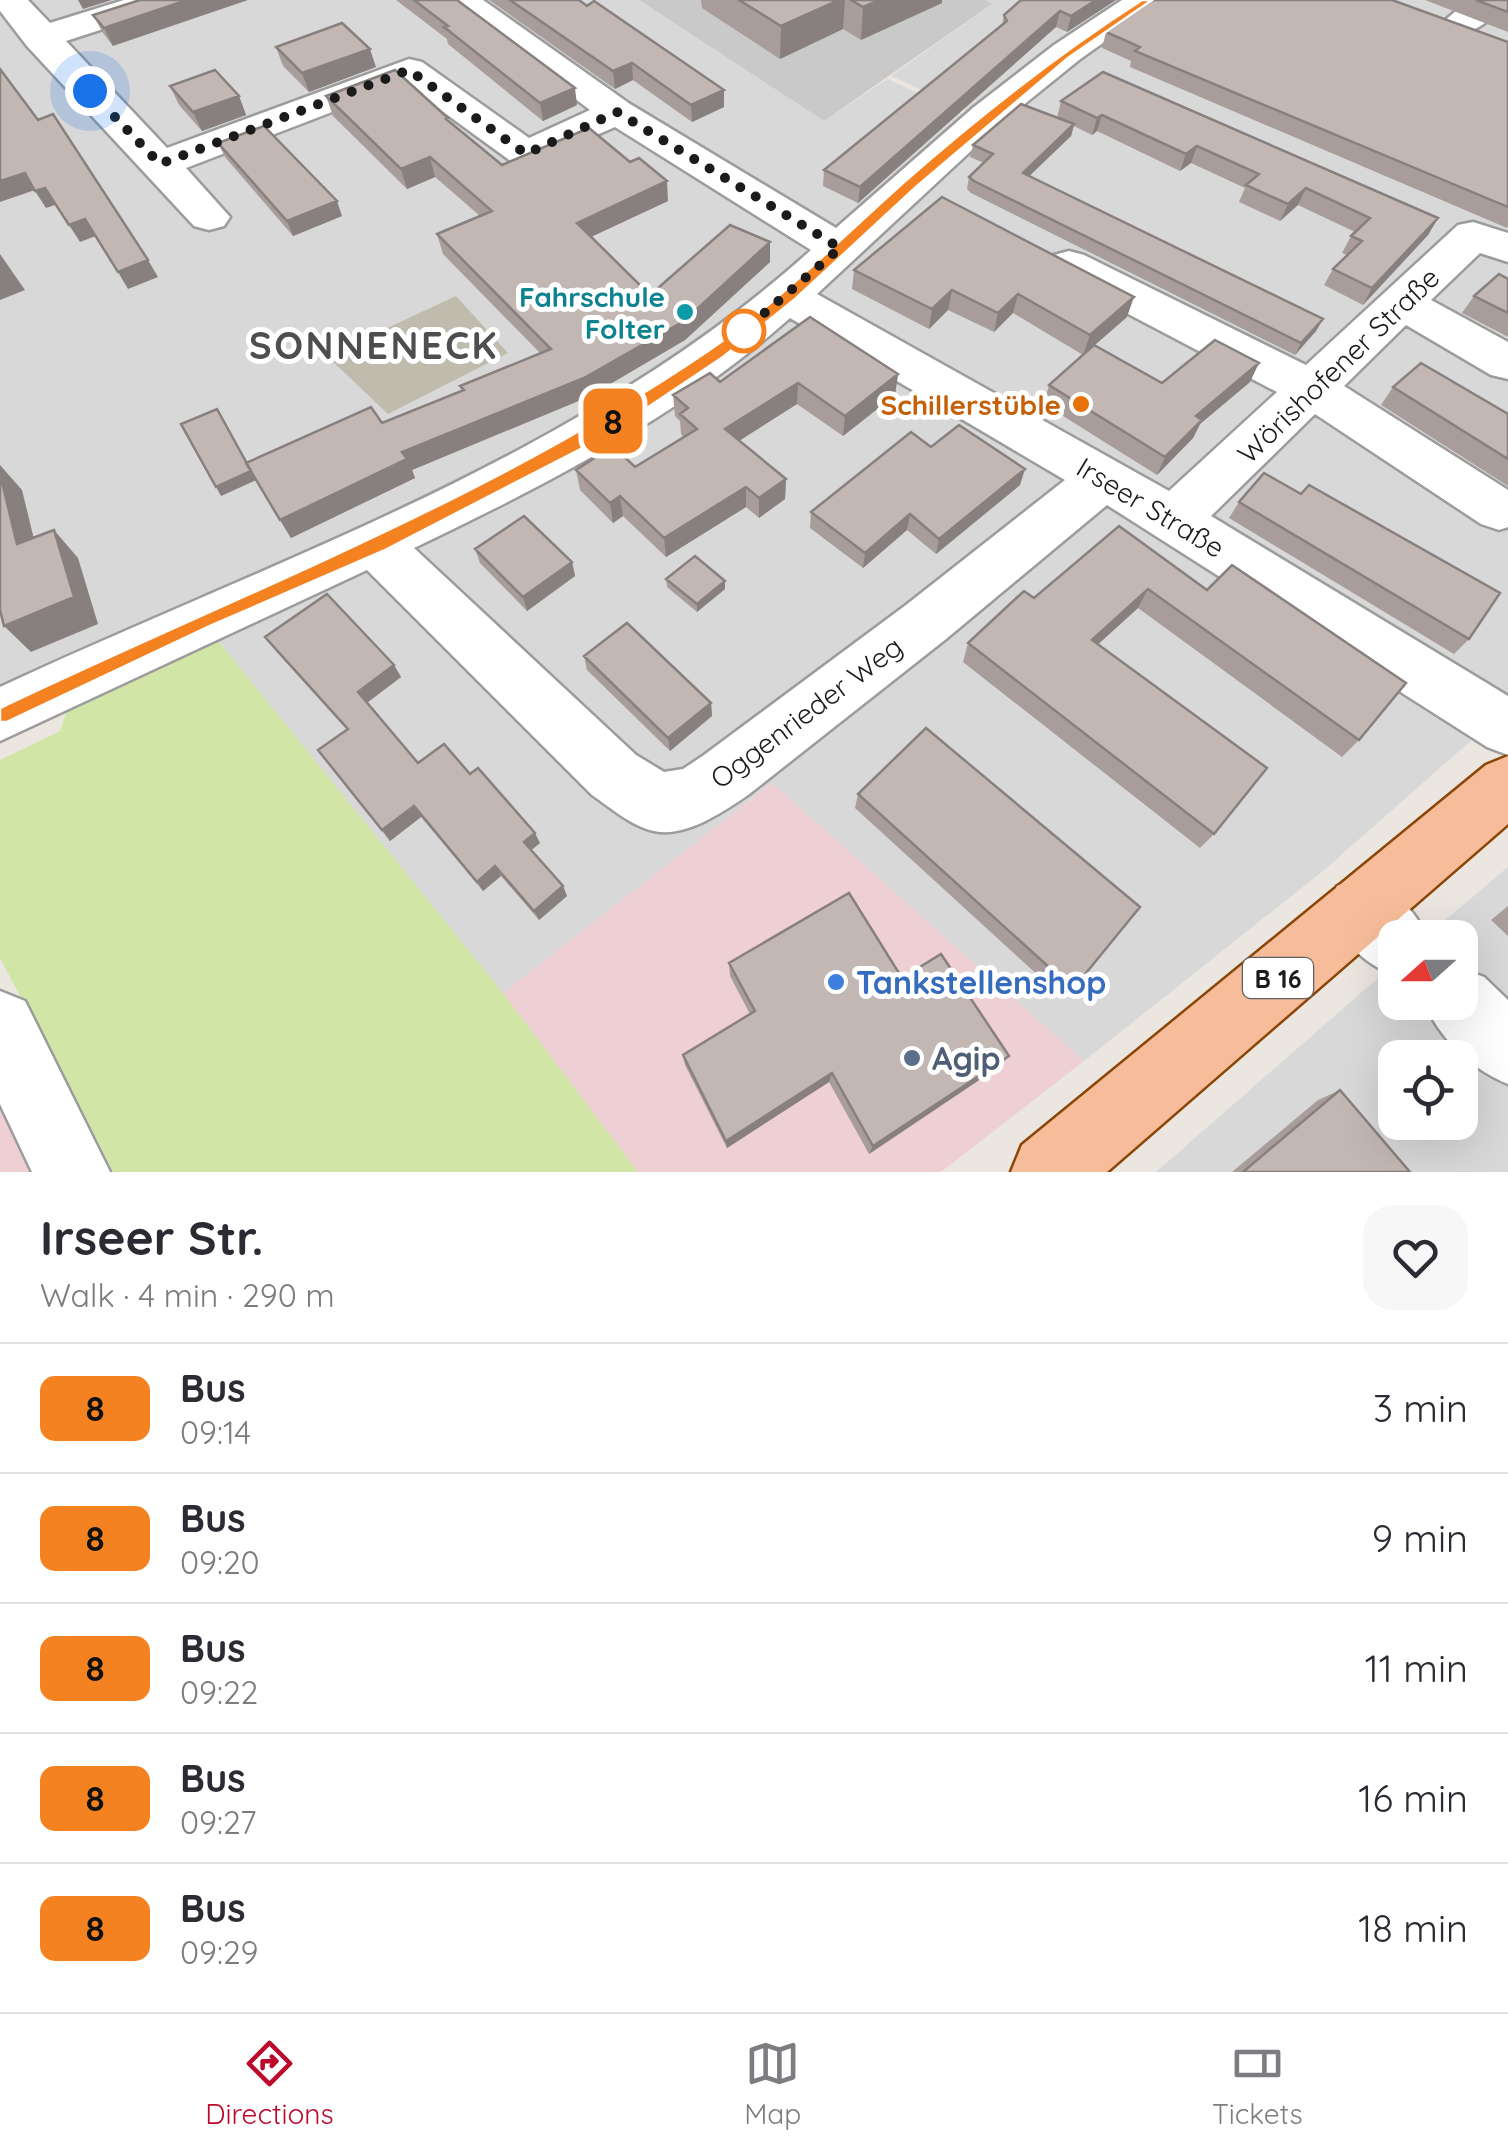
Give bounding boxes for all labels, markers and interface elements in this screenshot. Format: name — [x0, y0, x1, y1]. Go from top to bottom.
your location — [65, 66, 115, 116]
street label: Wörishofener Straße — [1230, 260, 1446, 470]
place label: Fahrschule Folter — [519, 279, 665, 346]
marker: Fahrschule Folter — [674, 301, 696, 323]
unlabelled marker — [723, 310, 765, 352]
district label: SONNENECK — [249, 321, 499, 369]
place label: Schillerstüble — [880, 387, 1061, 422]
line badge: 8 — [580, 388, 646, 454]
marker: Schillerstüble — [1070, 393, 1092, 415]
text: 8 — [603, 399, 623, 443]
street label: Irseer Straße — [1071, 449, 1231, 565]
street label: Oggenrieder Weg — [703, 628, 909, 796]
north arrow — [1378, 920, 1478, 1020]
map controls — [1378, 920, 1478, 1140]
road number: B 16 — [1243, 958, 1313, 998]
place label: Tankstellenshop — [856, 962, 1106, 1002]
marker: Tankstellenshop — [825, 971, 847, 993]
place label: Agip — [932, 1038, 1001, 1078]
button: locate — [1378, 1040, 1478, 1140]
marker: Agip — [901, 1047, 923, 1069]
button: heart — [1363, 1205, 1468, 1310]
text: Irseer Str. — [40, 1207, 263, 1267]
text: Walk · 4 min · 290 m — [40, 1275, 335, 1315]
text: Bus — [180, 1364, 246, 1412]
text: 3 min — [1373, 1384, 1468, 1432]
text: 8 — [85, 1386, 105, 1430]
text: 09:14 — [180, 1412, 251, 1452]
text: Bus — [180, 1494, 246, 1542]
text: 9 min — [1372, 1514, 1468, 1562]
text: 8 — [85, 1516, 105, 1560]
text: 09:20 — [180, 1542, 260, 1582]
text: Bus — [180, 1624, 246, 1672]
text: 11 min — [1365, 1644, 1468, 1692]
text: 8 — [85, 1646, 105, 1690]
text: 09:22 — [180, 1672, 258, 1712]
text: Bus — [180, 1754, 246, 1802]
text: 16 min — [1358, 1774, 1468, 1822]
text: 8 — [85, 1776, 105, 1820]
text: 09:27 — [180, 1802, 256, 1842]
text: Bus — [180, 1884, 246, 1932]
text: 18 min — [1358, 1904, 1468, 1952]
text: 8 — [85, 1906, 105, 1950]
text: 09:29 — [180, 1932, 258, 1972]
tab: Directions — [205, 2036, 334, 2131]
tab: Map — [744, 2036, 801, 2131]
tab: Tickets — [1212, 2036, 1303, 2131]

